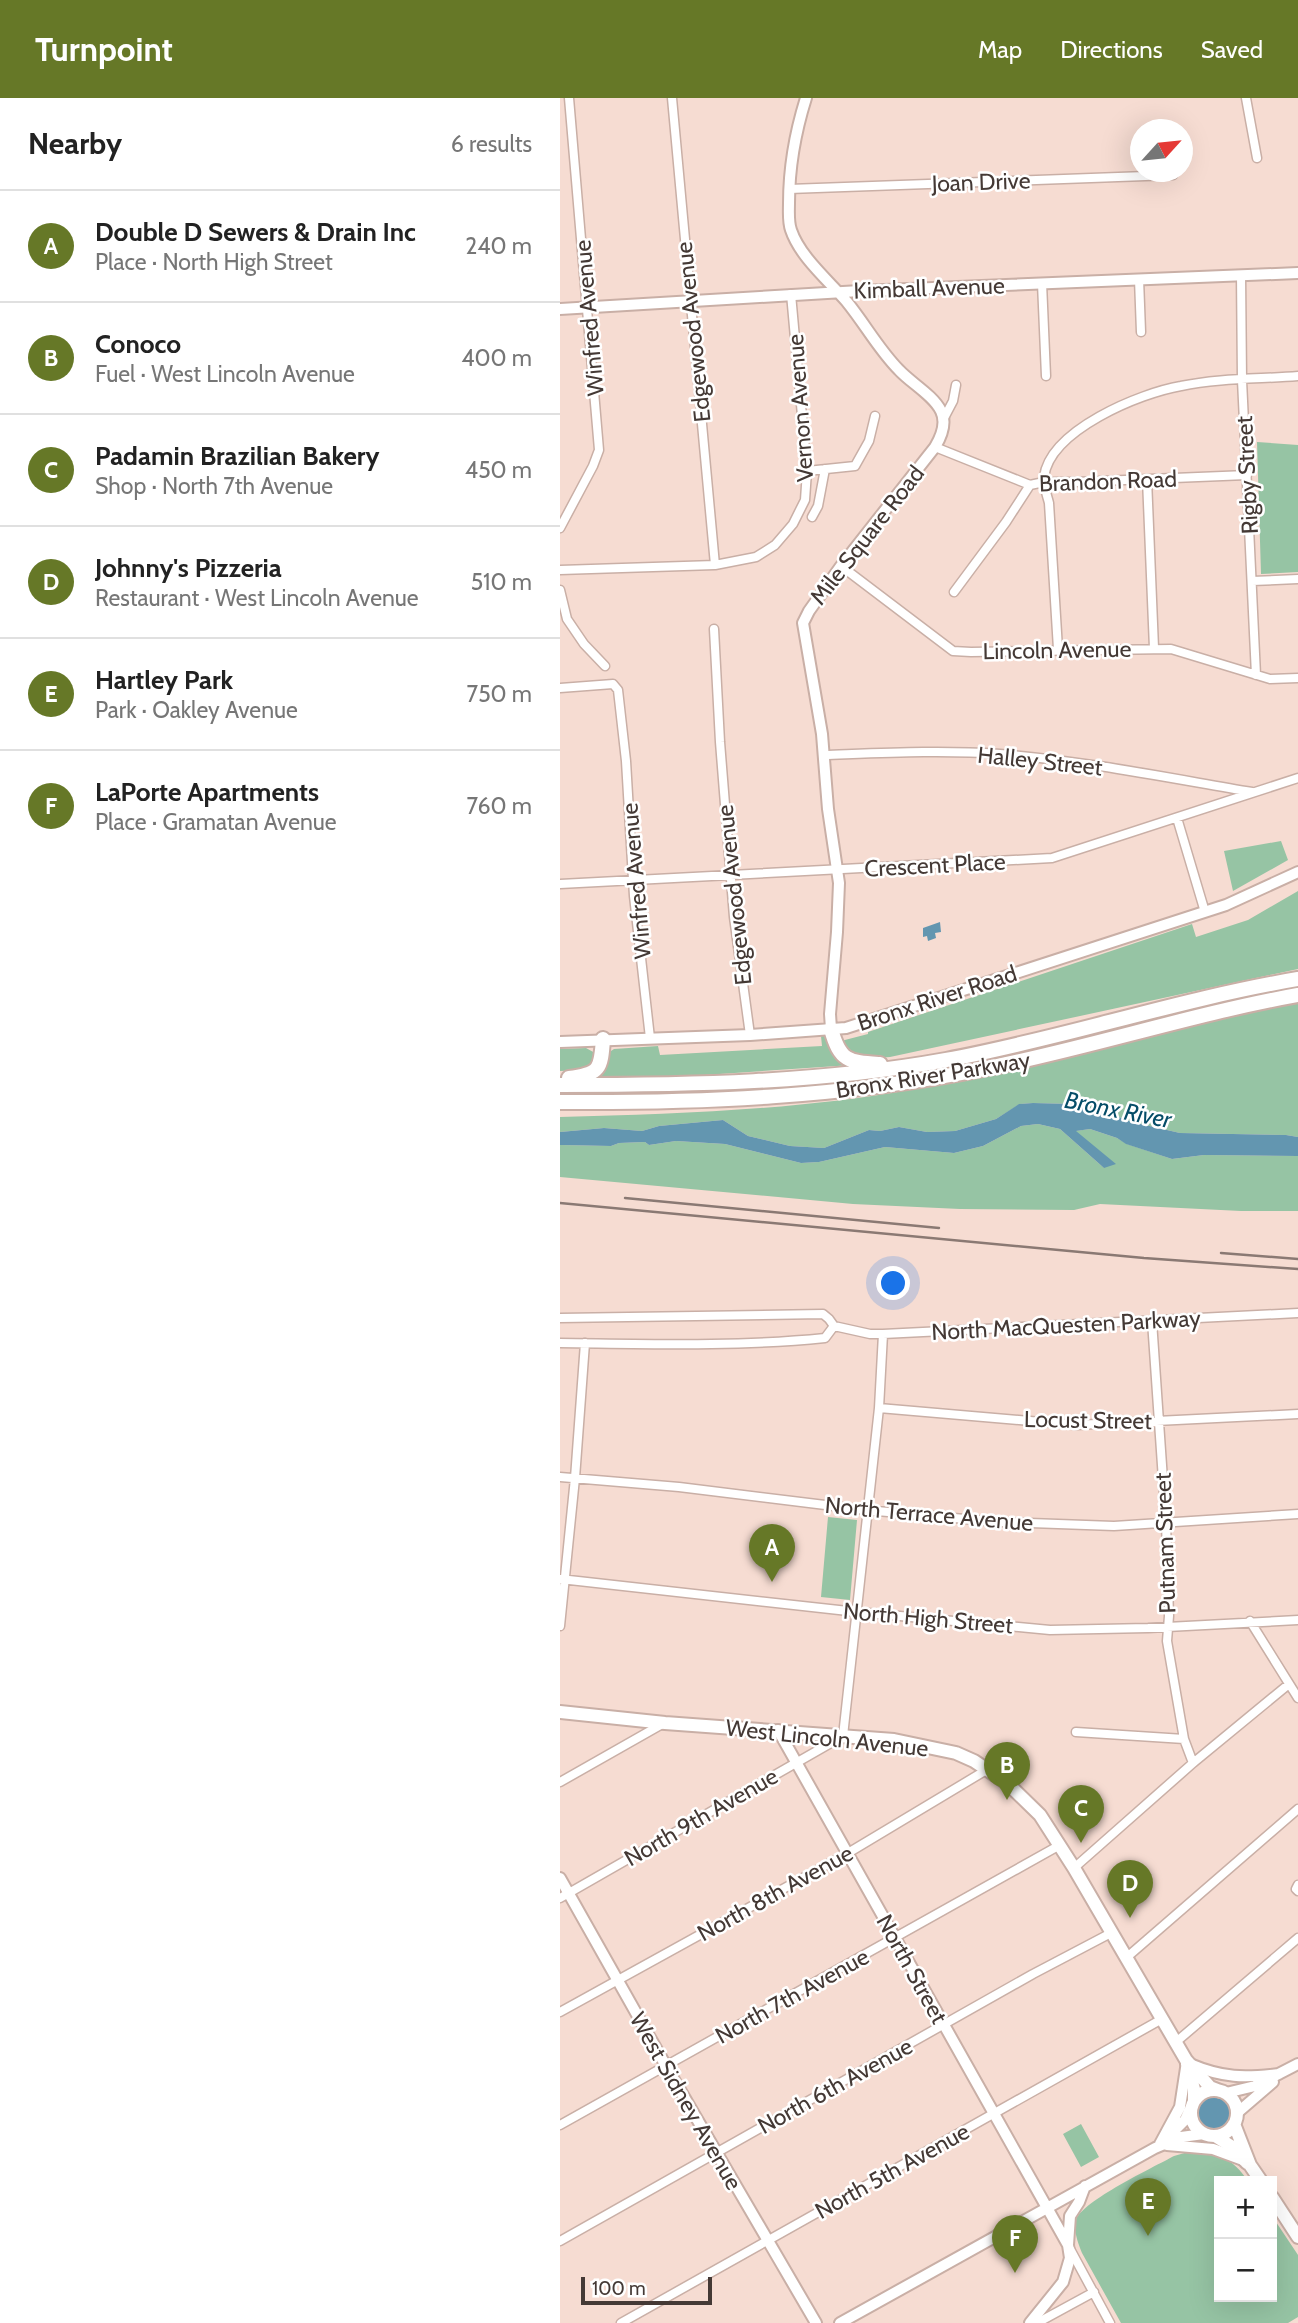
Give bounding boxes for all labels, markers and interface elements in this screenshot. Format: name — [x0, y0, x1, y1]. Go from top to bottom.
text: Turnpoint — [35, 29, 173, 69]
text: Map — [978, 35, 1022, 64]
text: Directions — [1060, 35, 1163, 64]
text: Saved — [1201, 35, 1263, 64]
north arrow — [1130, 119, 1193, 182]
text: Nearby — [28, 125, 122, 162]
text: 6 results — [451, 130, 532, 158]
street label: Joan Drive — [930, 166, 1031, 198]
text: Double D Sewers & Drain Inc — [95, 216, 416, 248]
text: A — [44, 232, 58, 260]
text: 240 m — [465, 232, 532, 260]
street label: Winfred Avenue — [568, 239, 610, 397]
street label: Edgewood Avenue — [670, 240, 716, 424]
text: Place · North High Street — [95, 248, 333, 276]
street label: Kimball Avenue — [853, 271, 1005, 305]
text: Conoco — [95, 328, 181, 360]
street label: Vernon Avenue — [781, 333, 819, 483]
text: B — [44, 344, 58, 372]
text: 400 m — [461, 344, 532, 372]
text: Fuel · West Lincoln Avenue — [95, 360, 355, 388]
street label: Rigby Street — [1230, 415, 1264, 535]
text: Padamin Brazilian Bakery — [95, 440, 379, 472]
text: C — [44, 456, 58, 484]
text: 450 m — [465, 456, 532, 484]
street label: Mile Square Road — [804, 460, 930, 610]
street label: Brandon Road — [1039, 465, 1177, 497]
text: Shop · North 7th Avenue — [95, 472, 333, 500]
text: Johnny's Pizzeria — [95, 552, 282, 584]
text: D — [43, 568, 59, 596]
text: 510 m — [471, 568, 532, 596]
text: Restaurant · West Lincoln Avenue — [95, 584, 419, 612]
street label: Lincoln Avenue — [982, 635, 1132, 665]
text: Hartley Park — [95, 664, 233, 696]
text: E — [44, 680, 58, 708]
text: 750 m — [467, 680, 532, 708]
text: Park · Oakley Avenue — [95, 696, 298, 724]
street label: Halley Street — [976, 741, 1104, 782]
text: LaPorte Apartments — [95, 776, 319, 808]
text: F — [45, 792, 57, 820]
text: 760 m — [467, 792, 532, 820]
street label: Winfred Avenue — [615, 802, 657, 960]
street label: Edgewood Avenue — [711, 803, 757, 987]
text: Place · Gramatan Avenue — [95, 808, 337, 836]
street label: Crescent Place — [864, 847, 1007, 883]
street label: Bronx River Road — [854, 959, 1020, 1037]
street label: Bronx River Parkway — [834, 1046, 1033, 1104]
water label: Bronx River — [1062, 1085, 1175, 1134]
your location — [876, 1266, 910, 1300]
street label: North MacQuesten Parkway — [931, 1304, 1202, 1346]
street label: Locust Street — [1024, 1405, 1152, 1435]
street label: Putnam Street — [1149, 1472, 1181, 1614]
street label: North Terrace Avenue — [824, 1491, 1035, 1537]
pin: A — [749, 1524, 795, 1582]
street label: North High Street — [842, 1597, 1014, 1639]
street label: West Lincoln Avenue — [724, 1713, 930, 1763]
pin: B — [984, 1742, 1030, 1800]
street label: North 9th Avenue — [619, 1762, 783, 1872]
pin: C — [1058, 1785, 1104, 1843]
street label: North 8th Avenue — [692, 1839, 858, 1947]
pin: D — [1107, 1860, 1153, 1918]
street label: North Street — [871, 1910, 954, 2029]
street label: North 7th Avenue — [710, 1942, 874, 2050]
street label: West Sidney Avenue — [624, 2007, 748, 2195]
street label: North 6th Avenue — [753, 2032, 917, 2140]
street label: North 5th Avenue — [810, 2117, 974, 2225]
map controls — [1214, 2176, 1277, 2302]
button: + — [1214, 2176, 1277, 2239]
pin: E — [1125, 2178, 1171, 2236]
pin: F — [992, 2215, 1038, 2273]
button: − — [1214, 2239, 1277, 2302]
scale bar — [581, 2274, 712, 2306]
text: 100 m — [592, 2277, 646, 2300]

